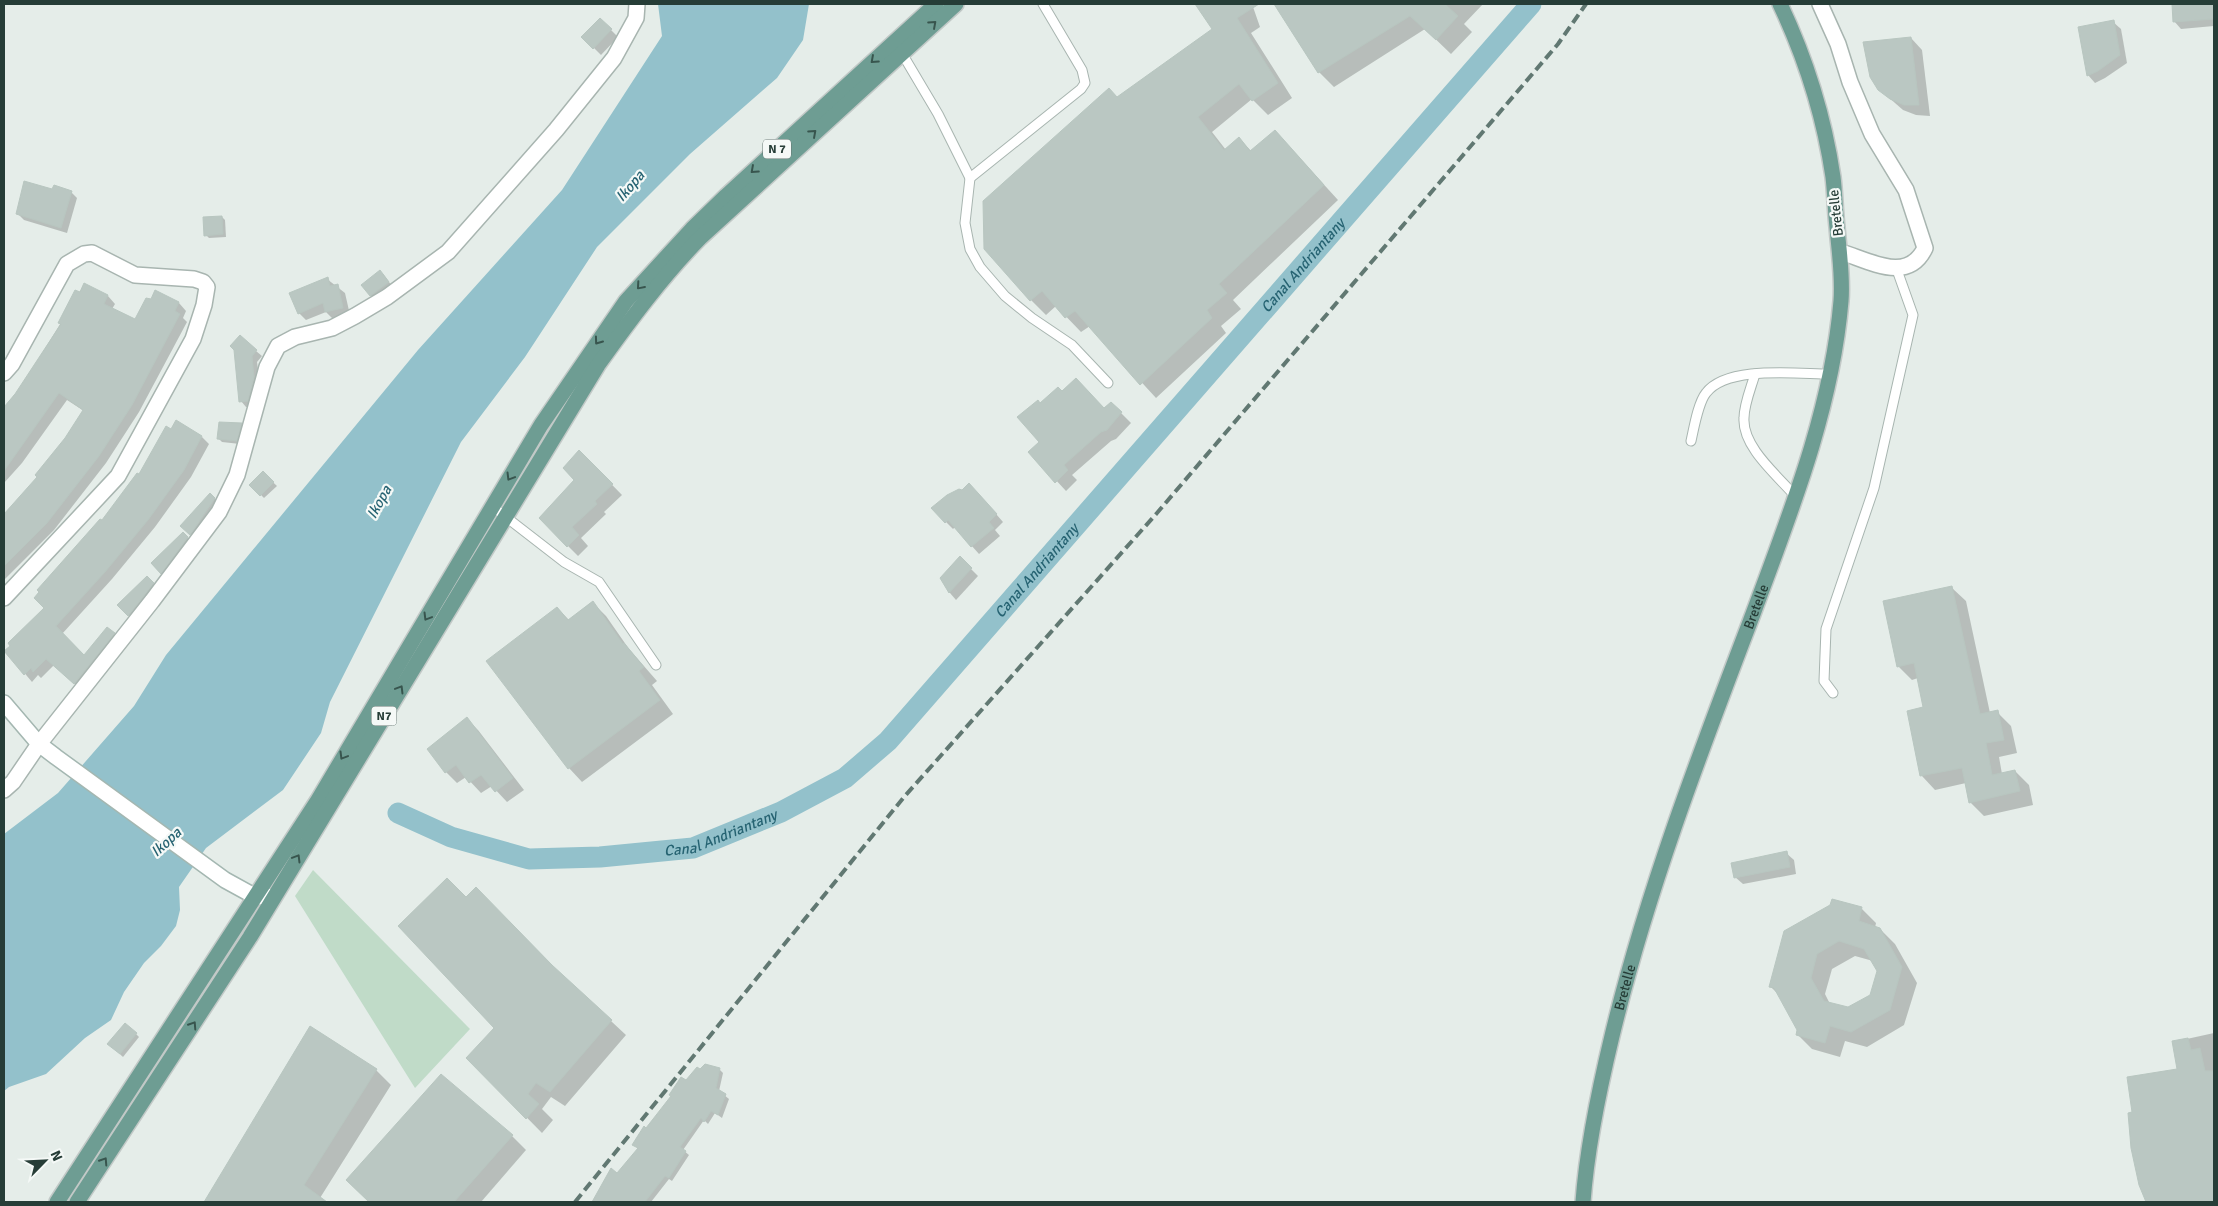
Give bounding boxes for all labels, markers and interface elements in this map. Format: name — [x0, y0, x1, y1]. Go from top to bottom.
one-way arrow — [928, 21, 937, 30]
one-way arrow — [870, 54, 879, 63]
one-way arrow — [808, 130, 817, 139]
road number: N 7 — [763, 140, 791, 158]
one-way arrow — [751, 164, 760, 173]
water label: Ikopa — [612, 167, 649, 205]
street label: Bretelle — [1825, 189, 1847, 237]
water label: Canal Andriantany — [1257, 213, 1350, 316]
one-way arrow — [637, 280, 646, 289]
one-way arrow — [595, 335, 604, 345]
one-way arrow — [506, 472, 516, 481]
water label: Ikopa — [363, 482, 396, 522]
water label: Canal Andriantany — [991, 518, 1084, 621]
street label: Bretelle — [1740, 582, 1772, 631]
one-way arrow — [424, 612, 434, 621]
one-way arrow — [394, 686, 403, 695]
road number: N7 — [372, 706, 396, 726]
one-way arrow — [340, 751, 350, 760]
water label: Canal Andriantany — [663, 805, 781, 860]
water label: Ikopa — [147, 823, 185, 861]
one-way arrow — [291, 854, 301, 863]
street label: Bretelle — [1610, 962, 1639, 1012]
one-way arrow — [186, 1021, 196, 1030]
north arrow — [20, 1136, 70, 1186]
text: N — [47, 1148, 66, 1164]
one-way arrow — [98, 1158, 107, 1167]

